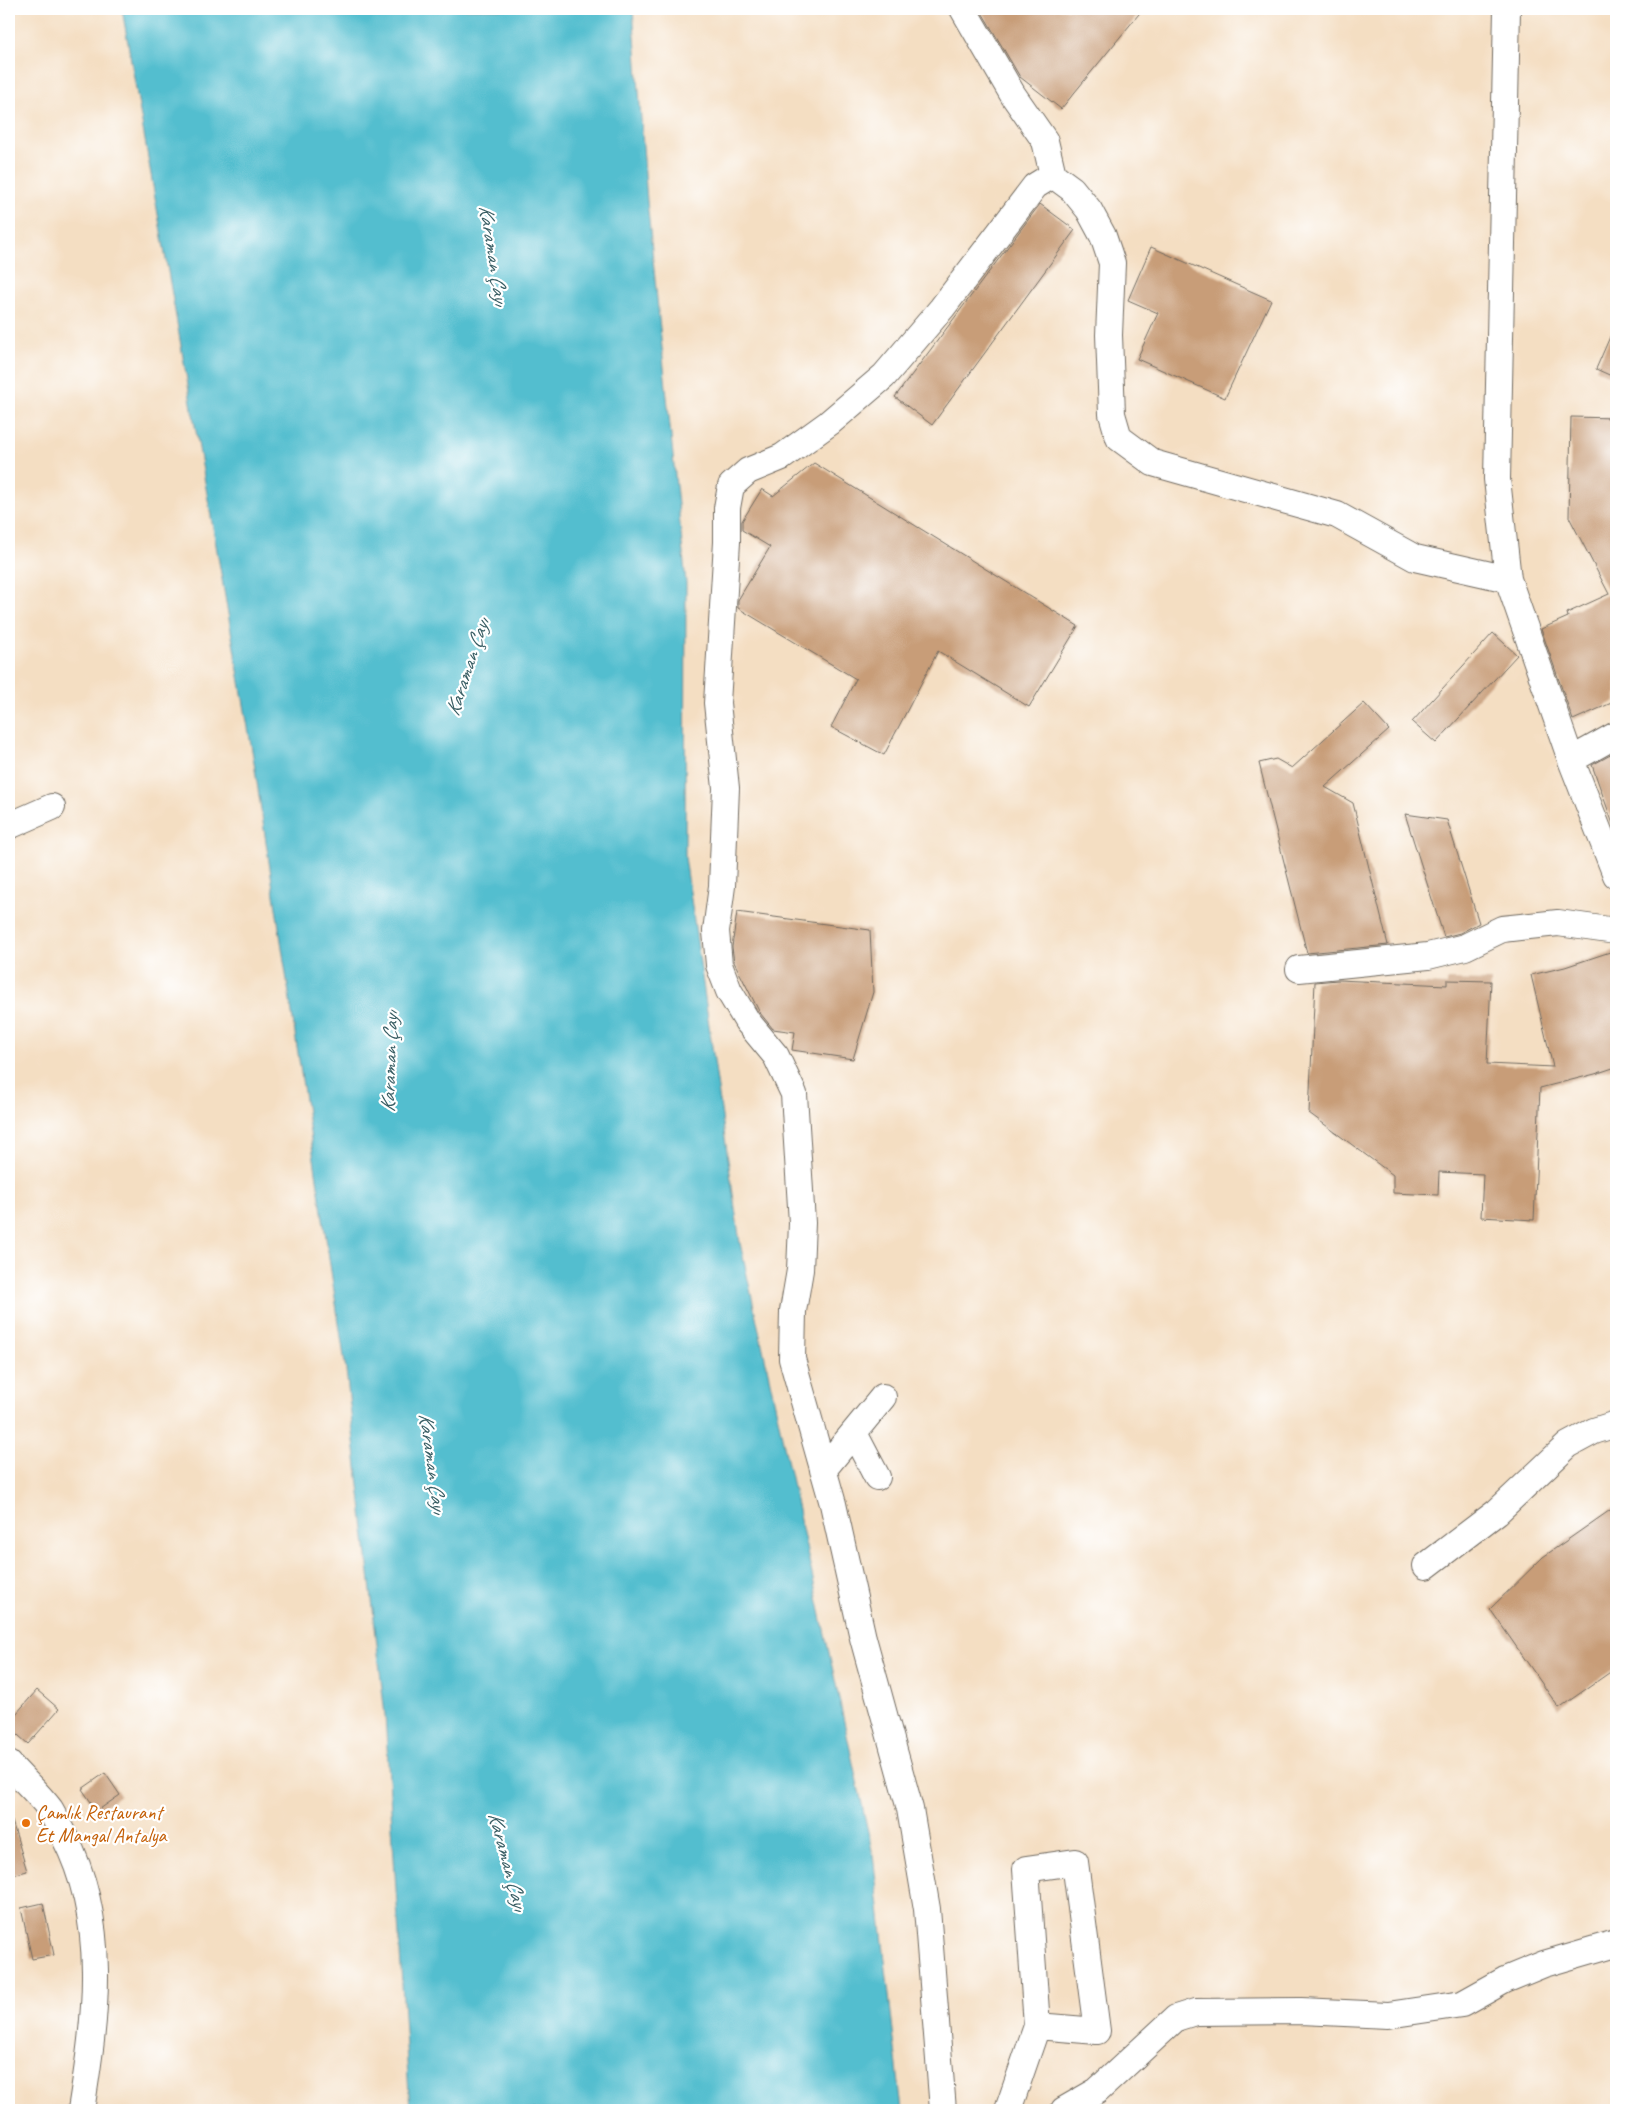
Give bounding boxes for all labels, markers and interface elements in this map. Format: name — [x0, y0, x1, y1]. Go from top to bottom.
water label: Karaman Çayı — [473, 203, 515, 310]
water label: Karaman Çayı — [439, 612, 496, 719]
water label: Karaman Çayı — [374, 1008, 404, 1113]
water label: Karaman Çayı — [413, 1411, 453, 1518]
place label: Çamlık Restaurant Et Mangal Antalya — [36, 1800, 168, 1848]
water label: Karaman Çayı — [482, 1809, 534, 1916]
marker: Çamlık Restaurant Et Mangal Antalya — [20, 1817, 32, 1829]

